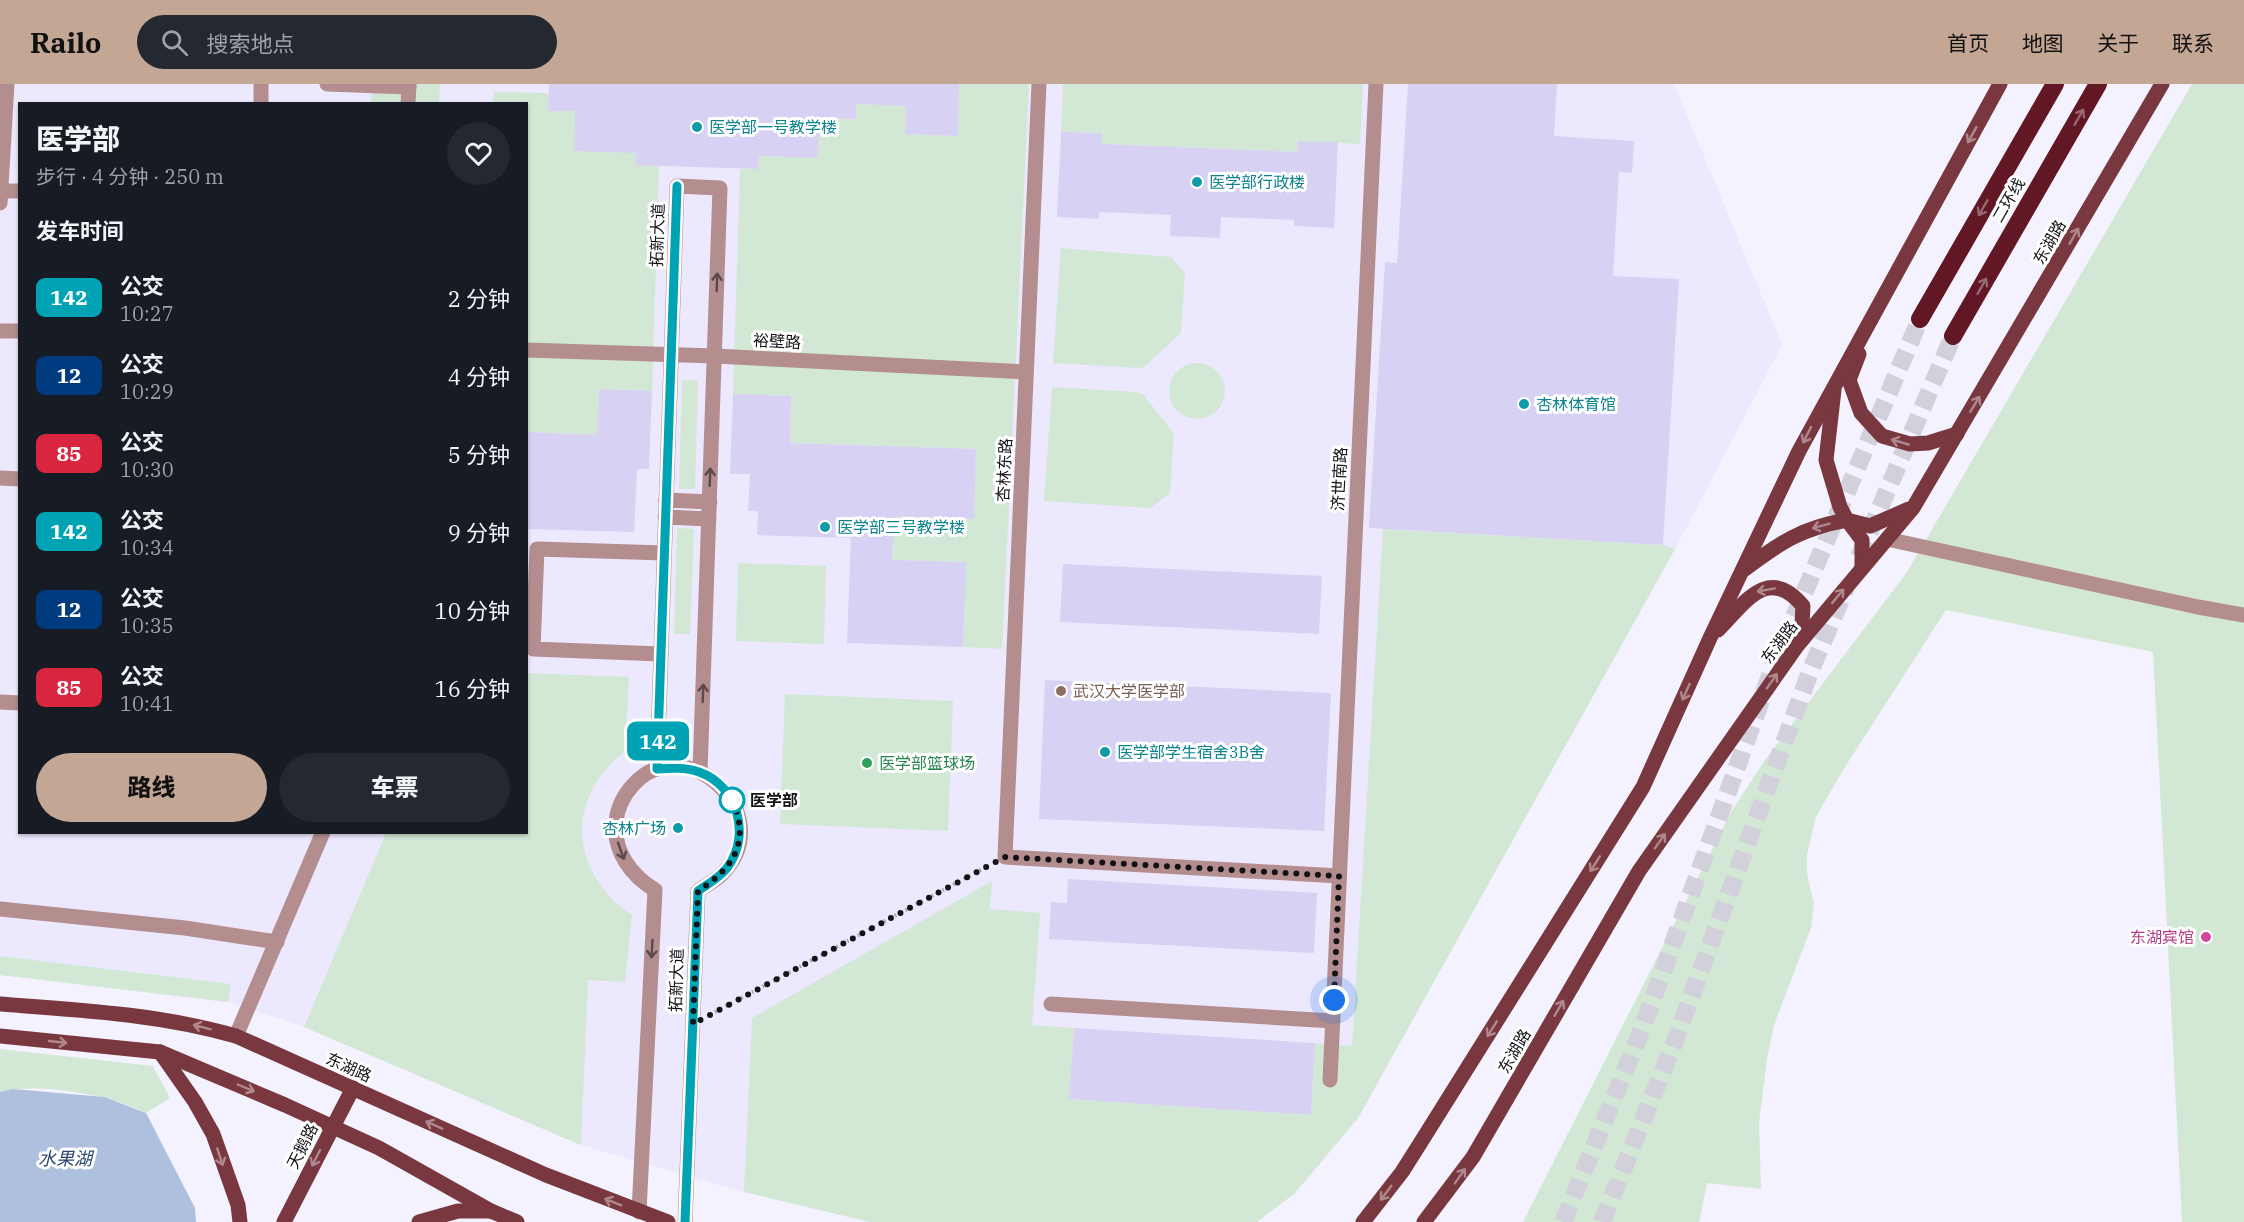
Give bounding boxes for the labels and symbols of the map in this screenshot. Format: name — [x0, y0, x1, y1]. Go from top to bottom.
one-way arrow — [2074, 108, 2085, 126]
place label: 医学部一号教学楼 — [709, 117, 837, 137]
marker: 医学部一号教学楼 — [690, 120, 704, 134]
one-way arrow — [1966, 126, 1977, 144]
place label: 医学部行政楼 — [1209, 172, 1305, 192]
street label: 二环线 — [1987, 174, 2029, 226]
marker: 医学部行政楼 — [1190, 175, 1204, 189]
one-way arrow — [1977, 199, 1989, 216]
street label: 拓新大道 — [646, 203, 668, 267]
street label: 东湖路 — [2028, 216, 2070, 268]
one-way arrow — [2068, 228, 2080, 245]
one-way arrow — [711, 272, 723, 292]
one-way arrow — [1977, 277, 1988, 295]
street label: 裕壁路 — [753, 330, 801, 352]
place label: 杏林体育馆 — [1536, 394, 1616, 414]
one-way arrow — [1969, 396, 1981, 413]
marker: 杏林体育馆 — [1517, 397, 1531, 411]
one-way arrow — [1801, 426, 1813, 443]
one-way arrow — [1891, 435, 1910, 447]
street label: 杏林东路 — [992, 438, 1016, 502]
street label: 济世南路 — [1327, 447, 1351, 511]
one-way arrow — [705, 467, 716, 487]
place label: 医学部三号教学楼 — [837, 517, 965, 537]
marker: 医学部三号教学楼 — [818, 520, 832, 534]
one-way arrow — [1812, 520, 1831, 532]
one-way arrow — [1757, 584, 1777, 595]
one-way arrow — [1832, 588, 1845, 604]
street label: 东湖路 — [1757, 617, 1801, 667]
one-way arrow — [1766, 674, 1778, 690]
place label: 武汉大学医学部 — [1073, 681, 1185, 701]
one-way arrow — [1680, 682, 1691, 700]
one-way arrow — [697, 683, 709, 703]
marker: 武汉大学医学部 — [1054, 684, 1068, 698]
line badge: 142 — [624, 722, 692, 760]
place label: 医学部学生宿舍3B舍 — [1117, 742, 1265, 762]
marker: 医学部学生宿舍3B舍 — [1098, 745, 1112, 759]
place label: 医学部篮球场 — [879, 753, 975, 773]
marker: 医学部篮球场 — [860, 756, 874, 770]
marker: 医学部 — [719, 787, 745, 813]
place label: 医学部 — [750, 790, 798, 810]
place label: 杏林广场 — [602, 818, 666, 838]
marker: 杏林广场 — [671, 821, 685, 835]
one-way arrow — [1654, 834, 1666, 850]
one-way arrow — [616, 841, 627, 860]
one-way arrow — [1589, 855, 1601, 872]
place label: 东湖宾馆 — [2130, 927, 2194, 947]
marker: 东湖宾馆 — [2199, 930, 2213, 944]
one-way arrow — [647, 938, 658, 958]
street label: 拓新大道 — [665, 948, 687, 1012]
your location — [1319, 985, 1349, 1015]
one-way arrow — [1554, 1000, 1566, 1017]
one-way arrow — [193, 1020, 212, 1032]
one-way arrow — [1485, 1020, 1497, 1037]
street label: 东湖路 — [1493, 1025, 1535, 1077]
one-way arrow — [48, 1037, 68, 1048]
street label: 东湖路 — [323, 1048, 375, 1086]
one-way arrow — [236, 1083, 254, 1094]
one-way arrow — [426, 1118, 444, 1130]
street label: 天鹅路 — [282, 1120, 322, 1172]
water label: 水果湖 — [38, 1147, 95, 1170]
one-way arrow — [216, 1147, 227, 1166]
one-way arrow — [310, 1149, 322, 1166]
one-way arrow — [1454, 1168, 1466, 1184]
one-way arrow — [1380, 1185, 1393, 1201]
one-way arrow — [605, 1196, 623, 1207]

